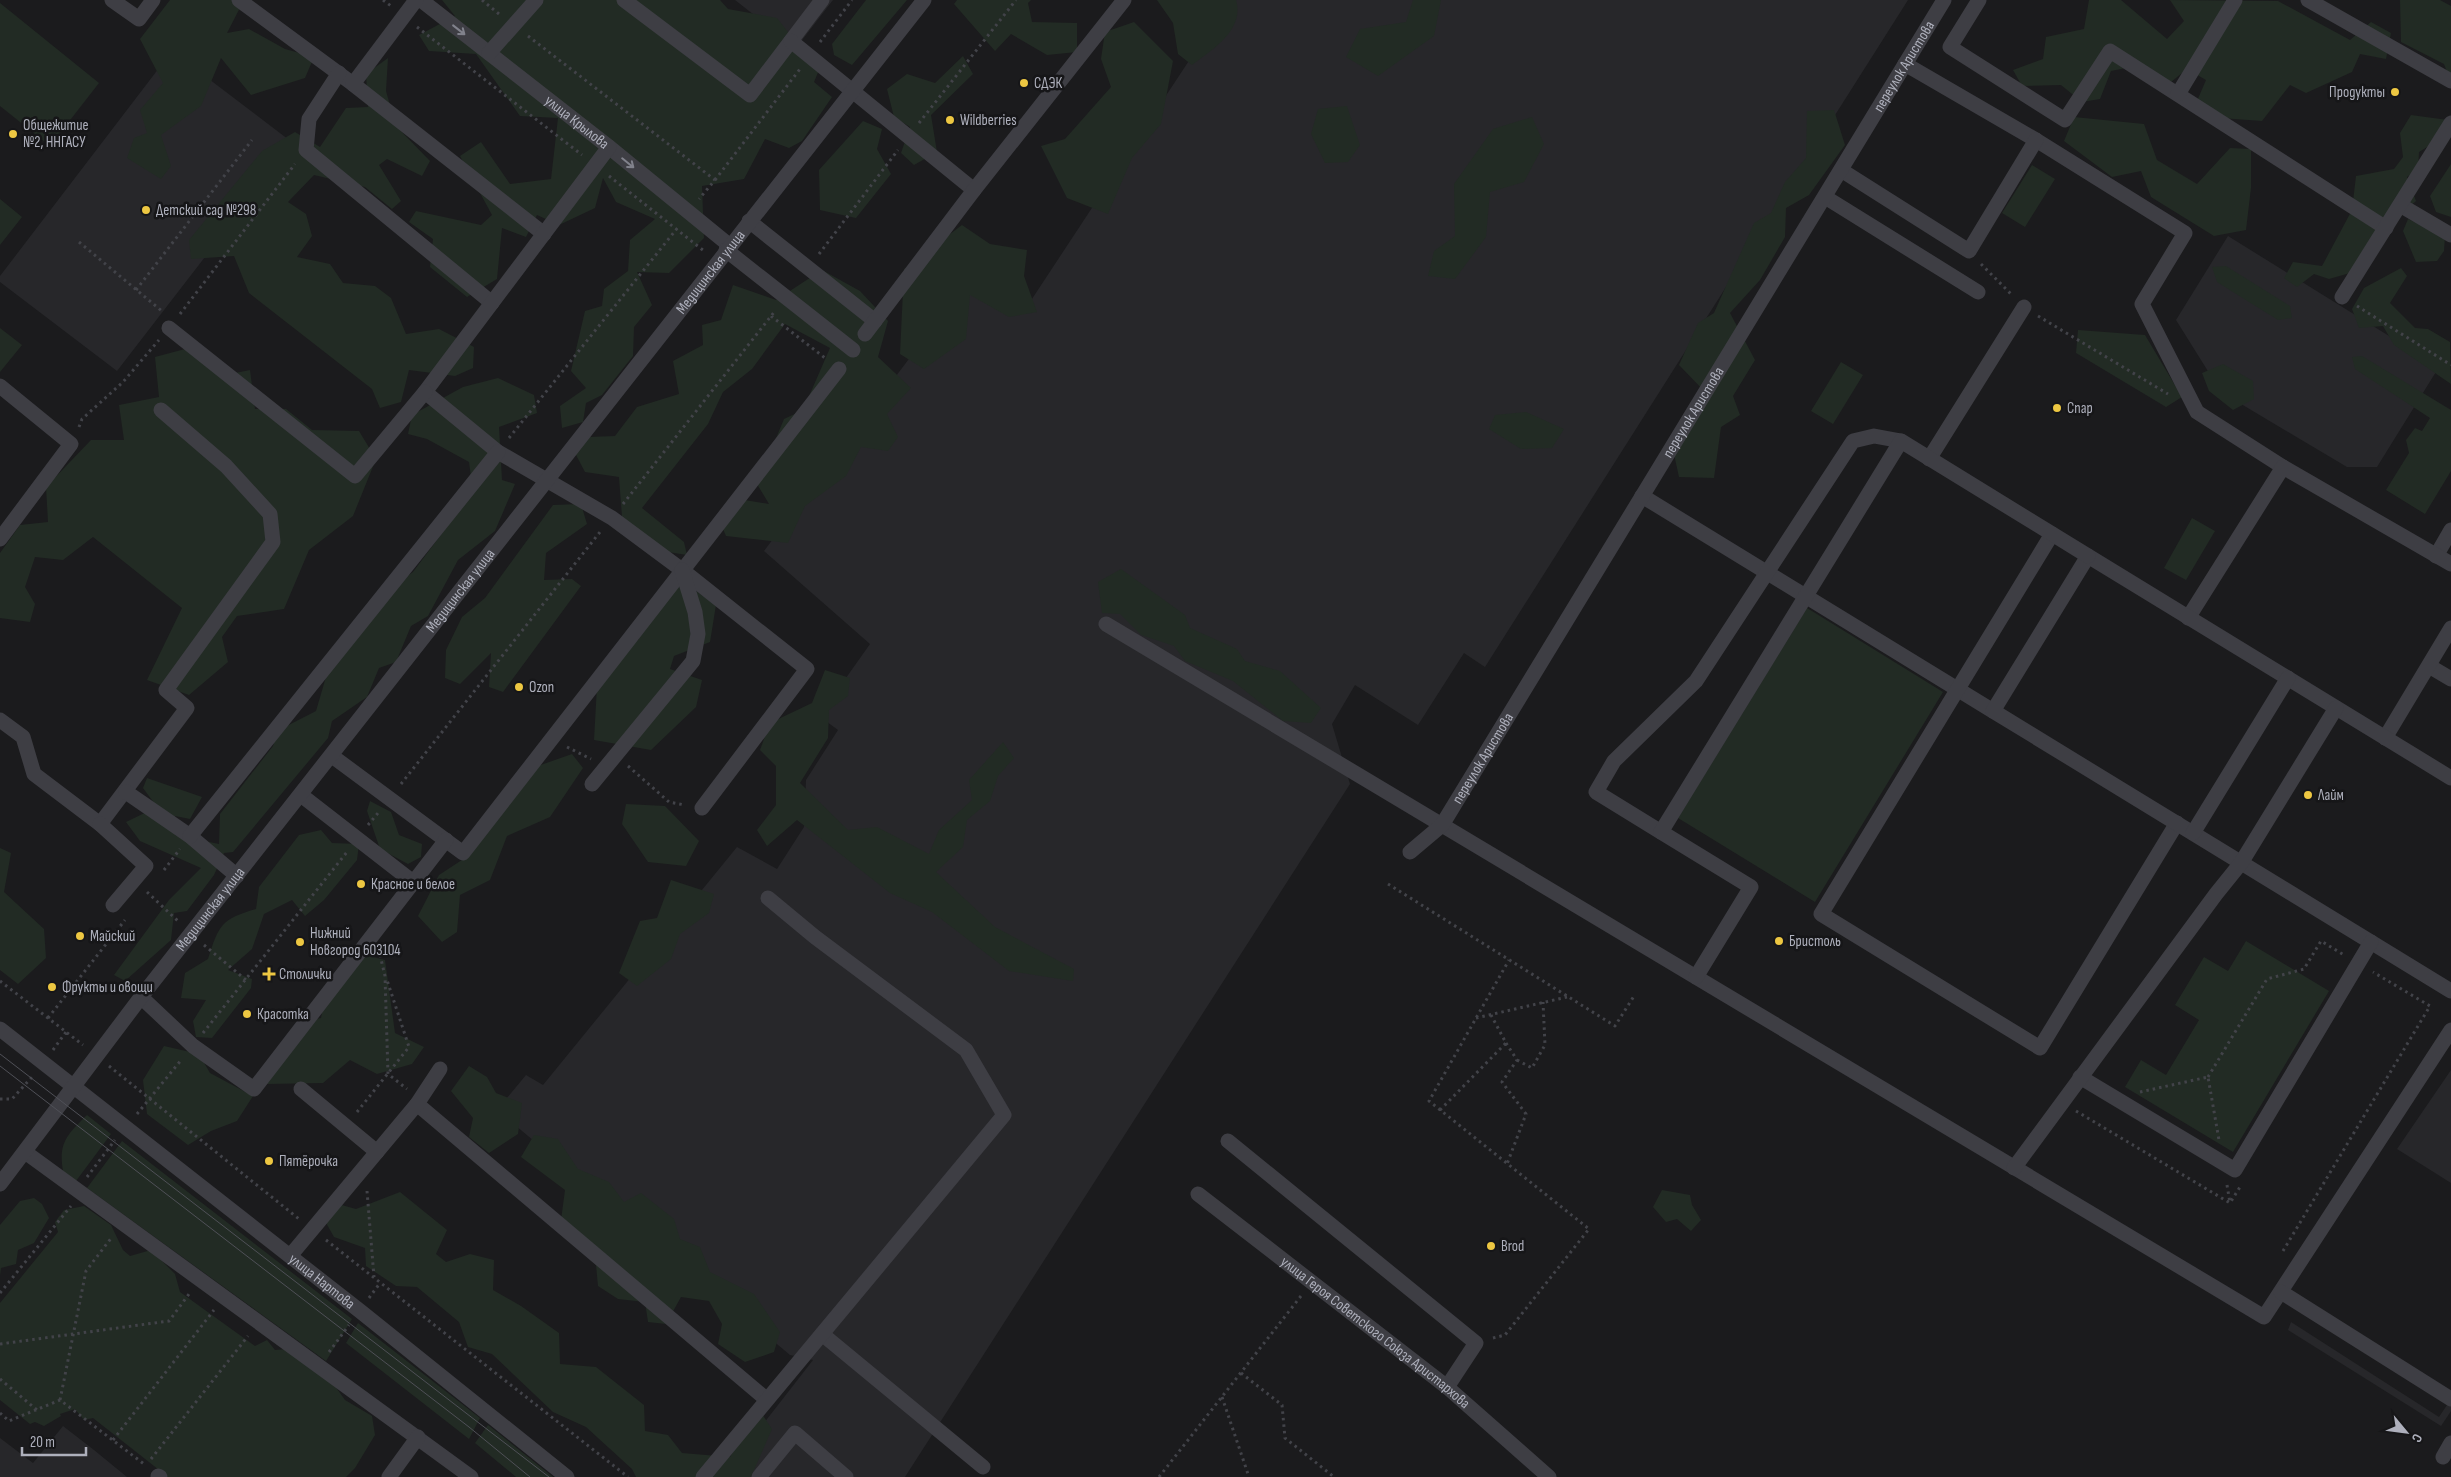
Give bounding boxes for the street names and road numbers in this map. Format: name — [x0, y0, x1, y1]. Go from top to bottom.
street label: переулок Аристова — [1869, 17, 1939, 115]
street label: улица Крылова — [541, 91, 613, 153]
street label: Медицинская улица — [672, 226, 749, 318]
street label: переулок Аристова — [1658, 363, 1728, 461]
street label: Медицинская улица — [421, 545, 499, 636]
street label: переулок Аристова — [1448, 709, 1518, 807]
street label: Медицинская улица — [171, 863, 249, 955]
street label: улица Нартова — [285, 1249, 359, 1313]
street label: улица Героя Советского Союза Аристархова — [1277, 1252, 1474, 1413]

